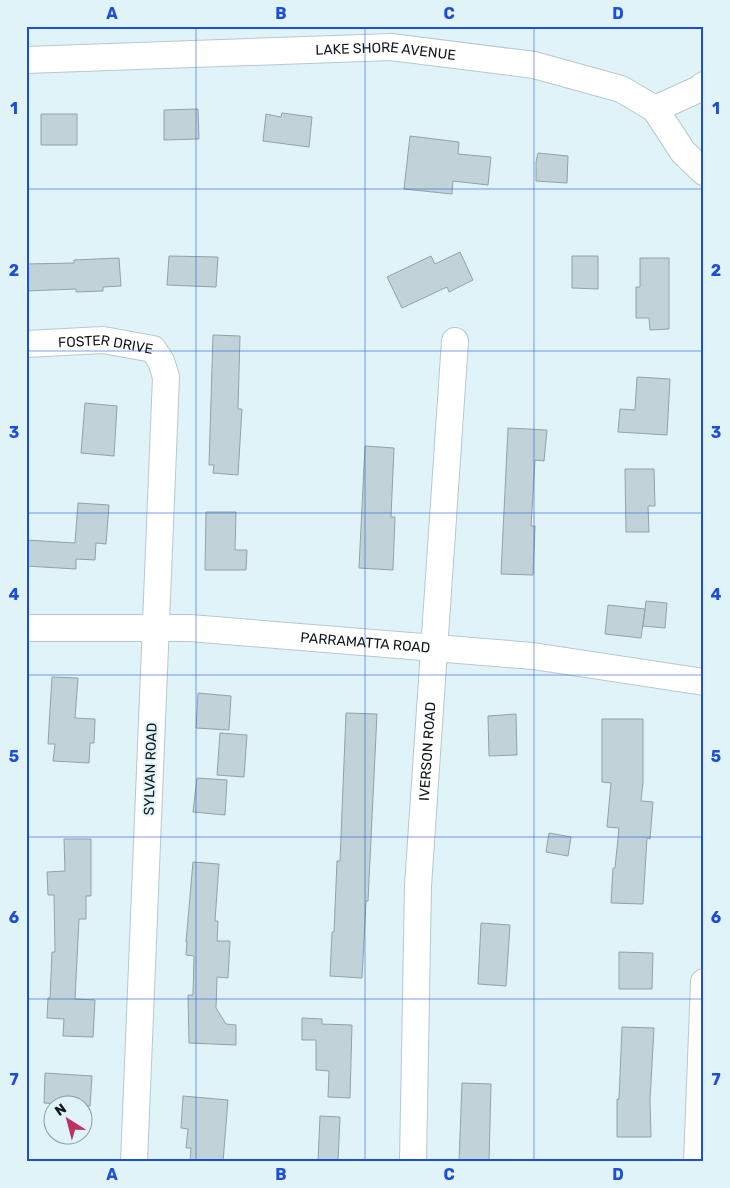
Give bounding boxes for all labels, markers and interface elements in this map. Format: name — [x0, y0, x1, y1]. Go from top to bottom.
text: A — [106, 4, 118, 23]
text: B — [275, 4, 287, 23]
text: C — [443, 4, 455, 23]
text: D — [612, 4, 624, 23]
street label: LAKE SHORE AVENUE — [315, 39, 457, 64]
text: 1 — [10, 99, 18, 118]
text: 1 — [712, 99, 720, 118]
text: 2 — [9, 261, 19, 280]
text: 2 — [711, 261, 721, 280]
street label: FOSTER DRIVE — [58, 332, 154, 358]
text: 3 — [9, 423, 19, 442]
text: 3 — [711, 423, 721, 442]
text: 4 — [9, 585, 20, 604]
text: 4 — [711, 585, 722, 604]
street label: PARRAMATTA ROAD — [300, 629, 431, 657]
street label: IVERSON ROAD — [416, 701, 439, 802]
street label: SYLVAN ROAD — [140, 723, 161, 816]
text: 5 — [9, 747, 19, 766]
text: 5 — [711, 747, 721, 766]
text: 6 — [9, 908, 19, 927]
text: 6 — [711, 908, 721, 927]
text: 7 — [9, 1070, 19, 1089]
text: 7 — [711, 1070, 721, 1089]
north arrow — [42, 1096, 92, 1146]
text: N — [52, 1100, 70, 1120]
text: A — [106, 1165, 118, 1184]
text: B — [275, 1165, 287, 1184]
text: C — [443, 1165, 455, 1184]
text: D — [612, 1165, 624, 1184]

